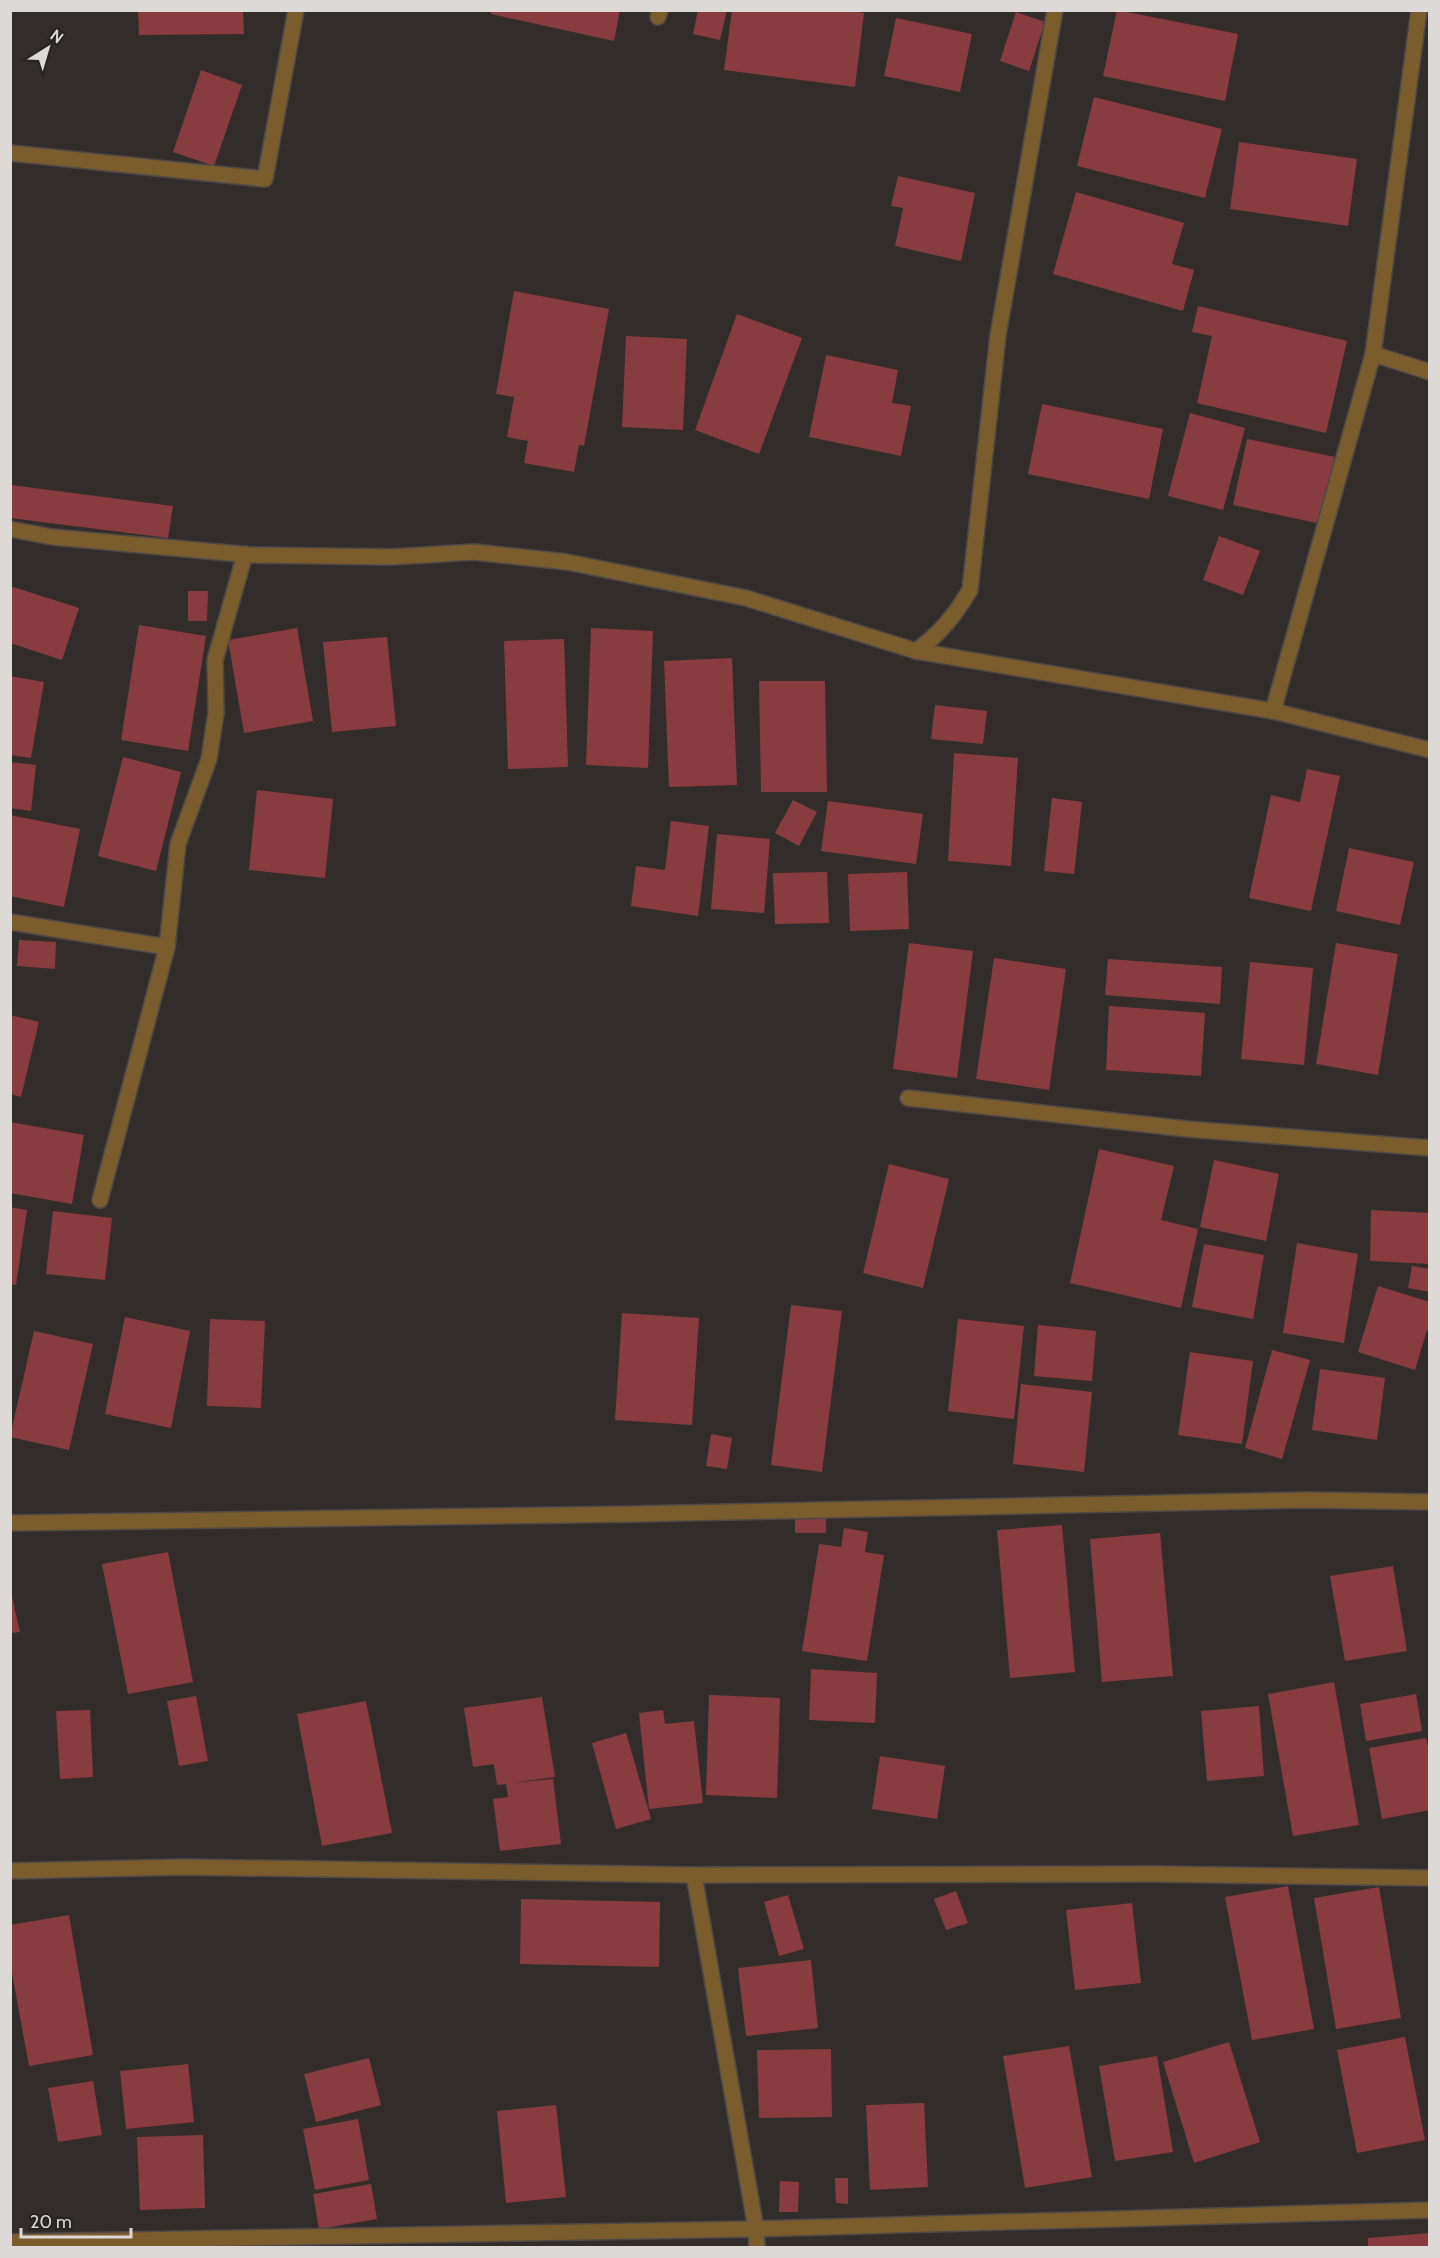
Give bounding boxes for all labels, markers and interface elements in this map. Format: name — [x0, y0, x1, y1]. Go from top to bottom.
north arrow — [18, 18, 78, 78]
text: N — [46, 25, 67, 47]
scale bar — [21, 2201, 130, 2239]
text: 20 m — [30, 2211, 72, 2233]

